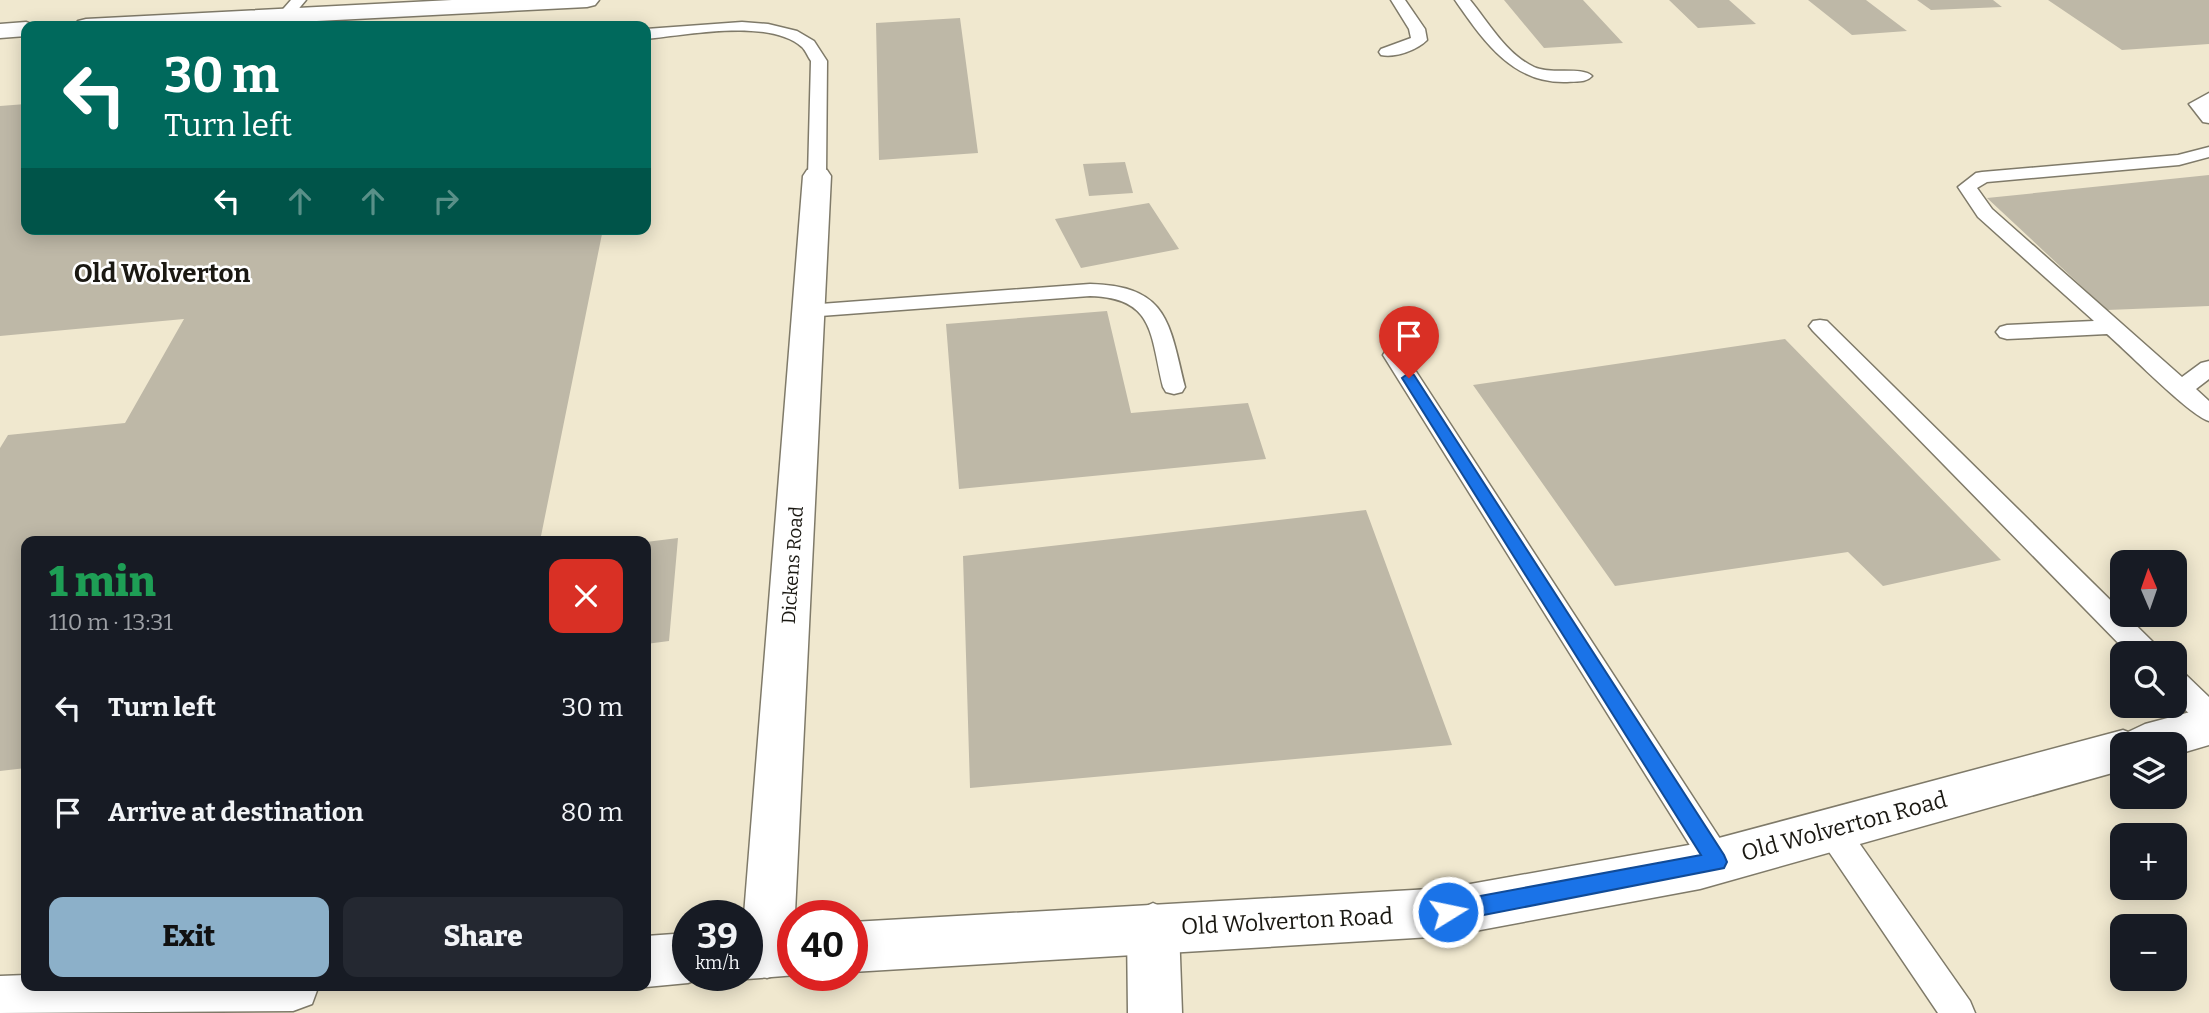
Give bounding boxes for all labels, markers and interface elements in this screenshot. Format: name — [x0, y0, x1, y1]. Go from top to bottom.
text: 30 m — [164, 46, 279, 105]
icon: left — [49, 49, 140, 140]
text: Turn left — [164, 106, 292, 144]
icon: left — [208, 182, 246, 220]
icon: ahead — [281, 182, 319, 220]
icon: ahead — [354, 182, 392, 220]
icon: right — [427, 182, 465, 220]
district label: Old Wolverton — [74, 258, 251, 289]
pin — [1379, 306, 1439, 378]
icon: arrive — [1390, 317, 1428, 355]
street label: Dickens Road — [777, 505, 808, 625]
north arrow — [2110, 550, 2188, 626]
map controls — [2110, 550, 2187, 991]
text: 1 min — [49, 557, 156, 607]
button: close — [549, 559, 623, 633]
text: 110 m · 13:31 — [49, 608, 173, 636]
button: search — [2110, 641, 2187, 718]
icon: left — [49, 689, 87, 727]
text: Turn left — [108, 692, 216, 723]
text: 30 m — [562, 692, 623, 723]
button: layers — [2110, 732, 2187, 809]
street label: Old Wolverton Road — [1738, 785, 1950, 867]
icon: arrive — [49, 794, 87, 832]
text: Arrive at destination — [108, 797, 363, 828]
text: 80 m — [561, 797, 623, 828]
button: + — [2110, 823, 2187, 900]
position arrow — [1411, 875, 1485, 949]
button: Exit — [49, 897, 329, 977]
button: Share — [343, 897, 623, 977]
speed limit sign: 40 — [777, 900, 868, 991]
street label: Old Wolverton Road — [1180, 901, 1394, 941]
button: − — [2110, 914, 2187, 991]
text: 39 — [697, 915, 738, 957]
text: km/h — [695, 952, 740, 974]

